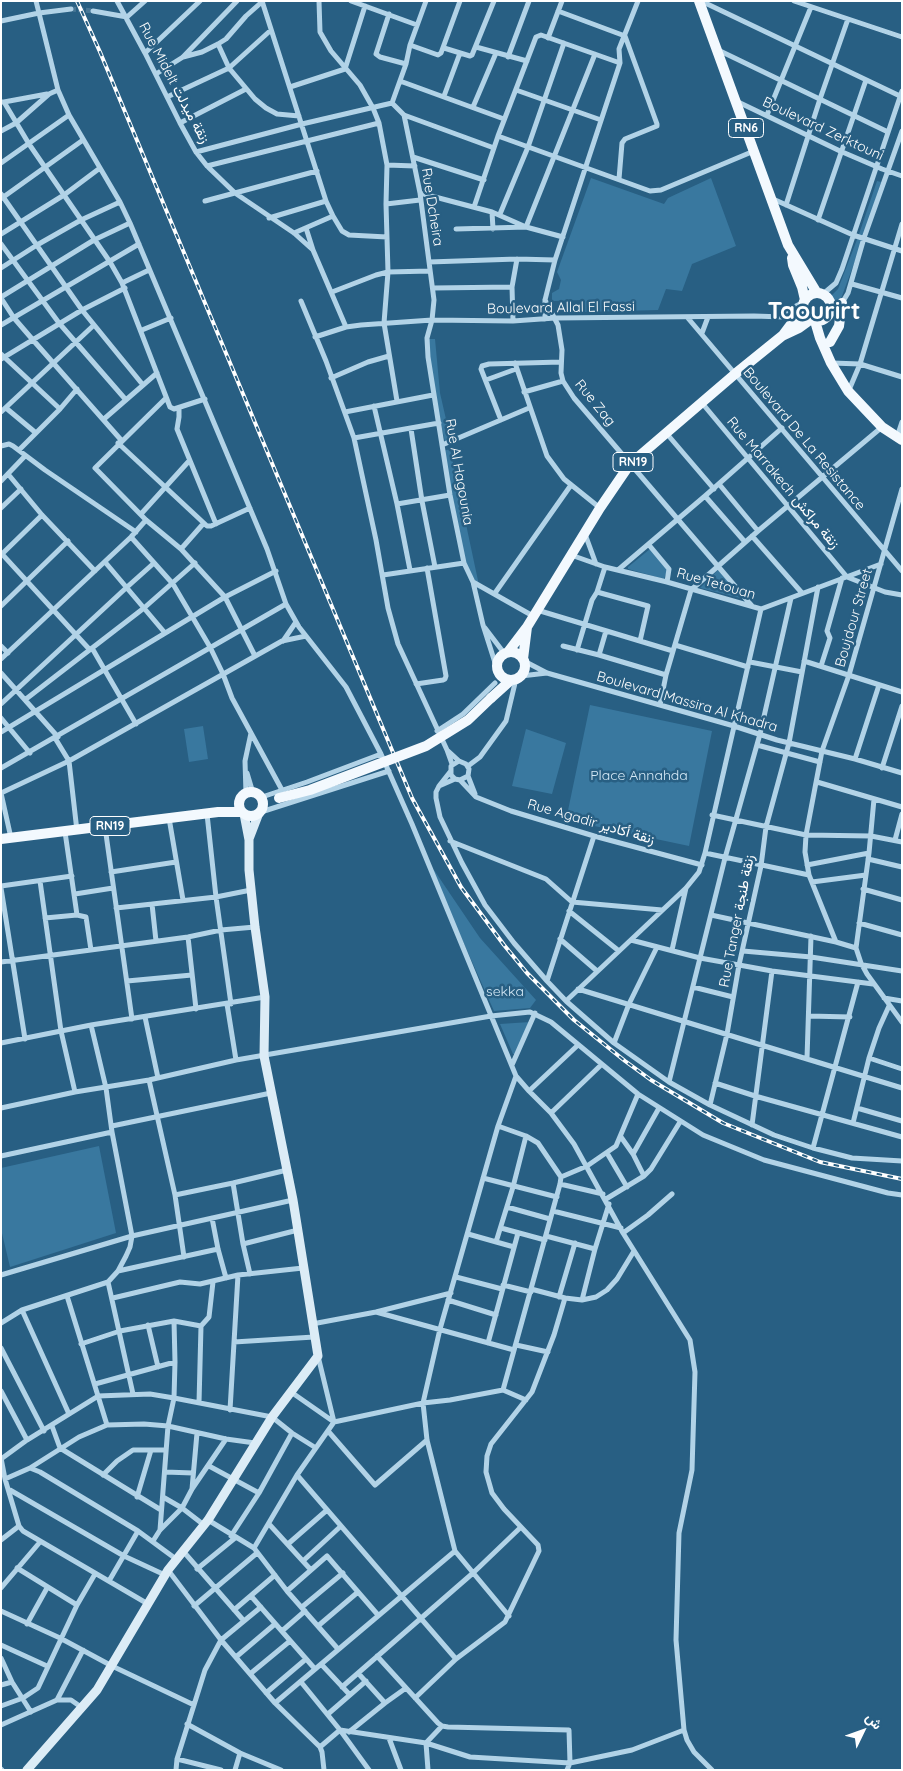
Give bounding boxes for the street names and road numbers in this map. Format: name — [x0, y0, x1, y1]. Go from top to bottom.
street label: Rue Midelt زنقة ميدلت — [135, 20, 213, 146]
street label: Boulevard Zerktouni — [760, 94, 886, 164]
road number: RN6 — [728, 119, 764, 138]
street label: Rue Dcheira — [418, 167, 446, 247]
street label: Boulevard Allal El Fassi — [487, 298, 635, 318]
street label: Boulevard De La Resistance — [739, 364, 869, 514]
street label: Rue Zag — [571, 376, 619, 430]
street label: Rue Marrakech زنقة مراكش — [723, 414, 843, 552]
street label: Rue Al Hagounia — [441, 417, 477, 527]
road number: RN19 — [613, 452, 653, 472]
street label: Rue Tetouan — [675, 565, 757, 603]
street label: Boujdour Street — [832, 567, 876, 669]
street label: Boulevard Massira Al Khadra — [595, 668, 779, 736]
street label: Rue Agadir زنقة أكادير — [525, 796, 657, 848]
road number: RN19 — [90, 816, 130, 836]
street label: Rue Tanger زنقة طنجة — [716, 853, 758, 989]

